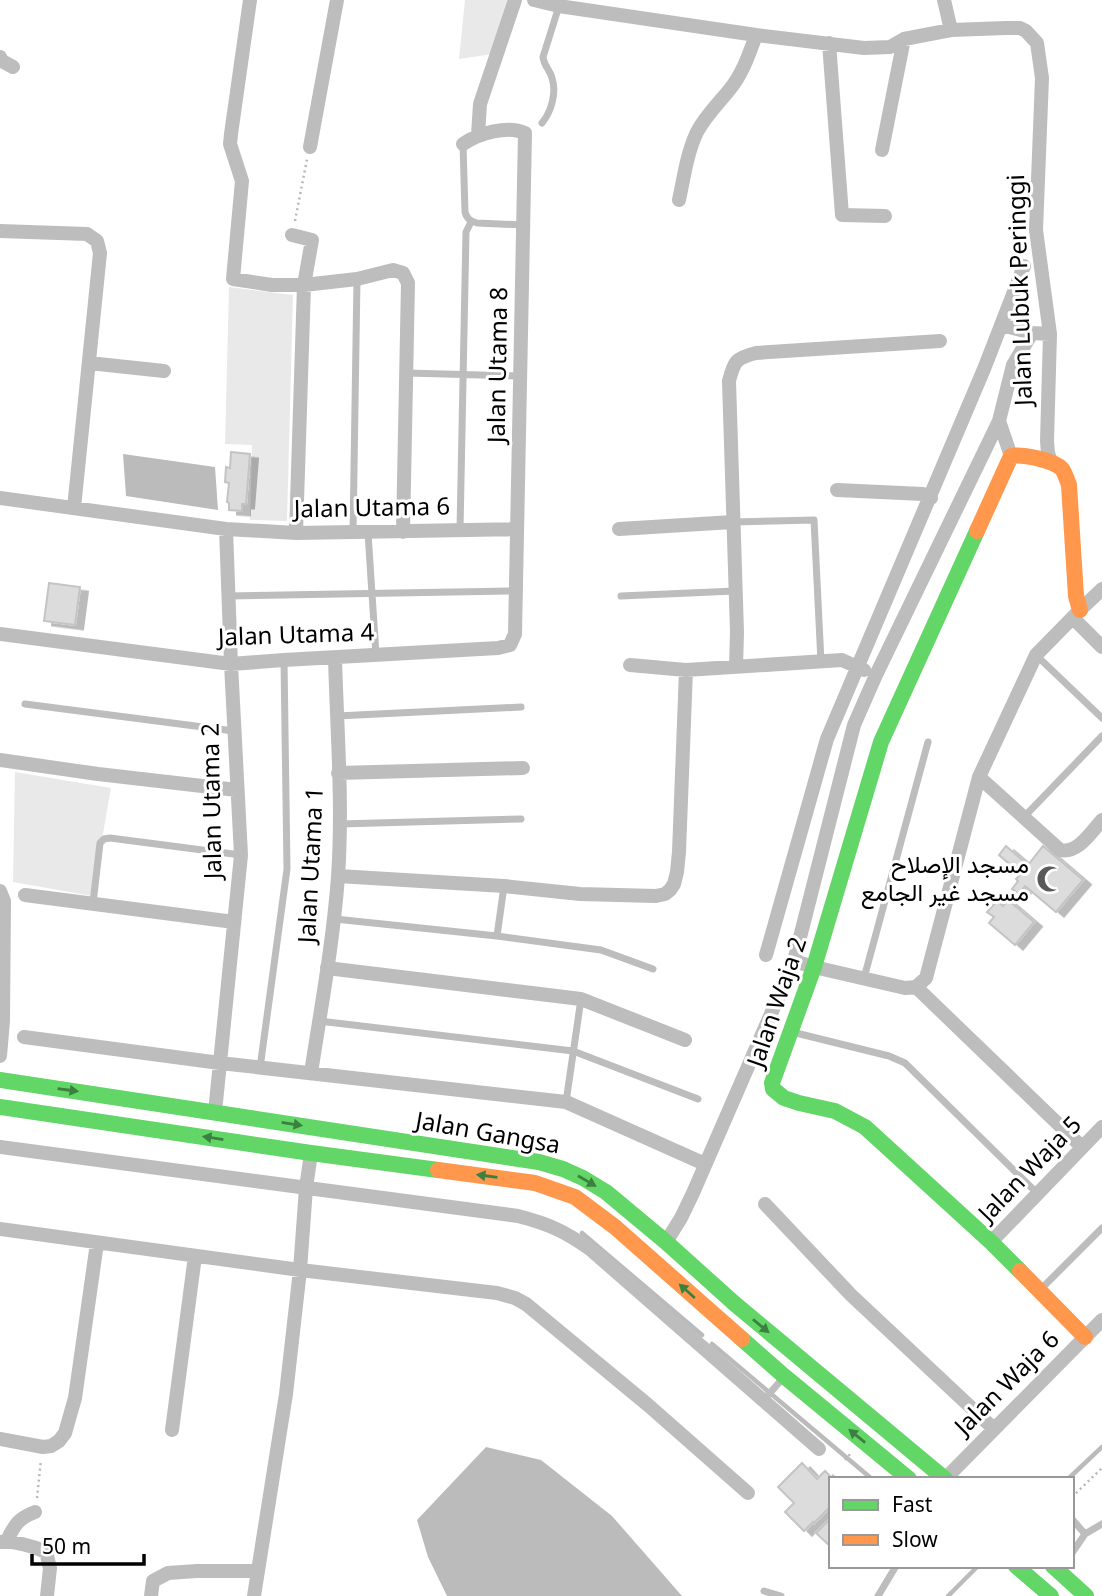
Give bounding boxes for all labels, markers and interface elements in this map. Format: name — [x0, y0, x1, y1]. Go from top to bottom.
street label: Jalan Lubuk Peringgi — [998, 174, 1039, 408]
street label: Jalan Utama 8 — [479, 287, 514, 445]
street label: Jalan Utama 6 — [292, 489, 450, 524]
street label: Jalan Utama 4 — [215, 614, 375, 653]
street label: Jalan Utama 2 — [193, 723, 228, 881]
street label: Jalan Utama 1 — [289, 786, 330, 946]
place label: مسجد الإصلاح مسجد غير الجامع — [861, 847, 1029, 910]
mosque icon: مسجد الإصلاح مسجد غير الجامع — [1035, 864, 1065, 894]
street label: Jalan Waja 2 — [737, 932, 813, 1073]
one-way arrow — [57, 1085, 79, 1096]
street label: Jalan Gangsa — [411, 1102, 563, 1160]
street label: Jalan Waja 5 — [969, 1108, 1088, 1230]
one-way arrow — [282, 1119, 304, 1130]
one-way arrow — [202, 1132, 224, 1143]
one-way arrow — [475, 1171, 497, 1182]
one-way arrow — [577, 1175, 596, 1187]
one-way arrow — [679, 1283, 696, 1299]
one-way arrow — [752, 1318, 770, 1334]
street label: Jalan Waja 6 — [945, 1322, 1066, 1443]
one-way arrow — [848, 1428, 866, 1443]
legend — [829, 1477, 1074, 1568]
text: Fast — [892, 1490, 933, 1518]
scale bar — [32, 1522, 144, 1566]
text: Slow — [892, 1525, 938, 1553]
text: 50 m — [42, 1532, 91, 1560]

